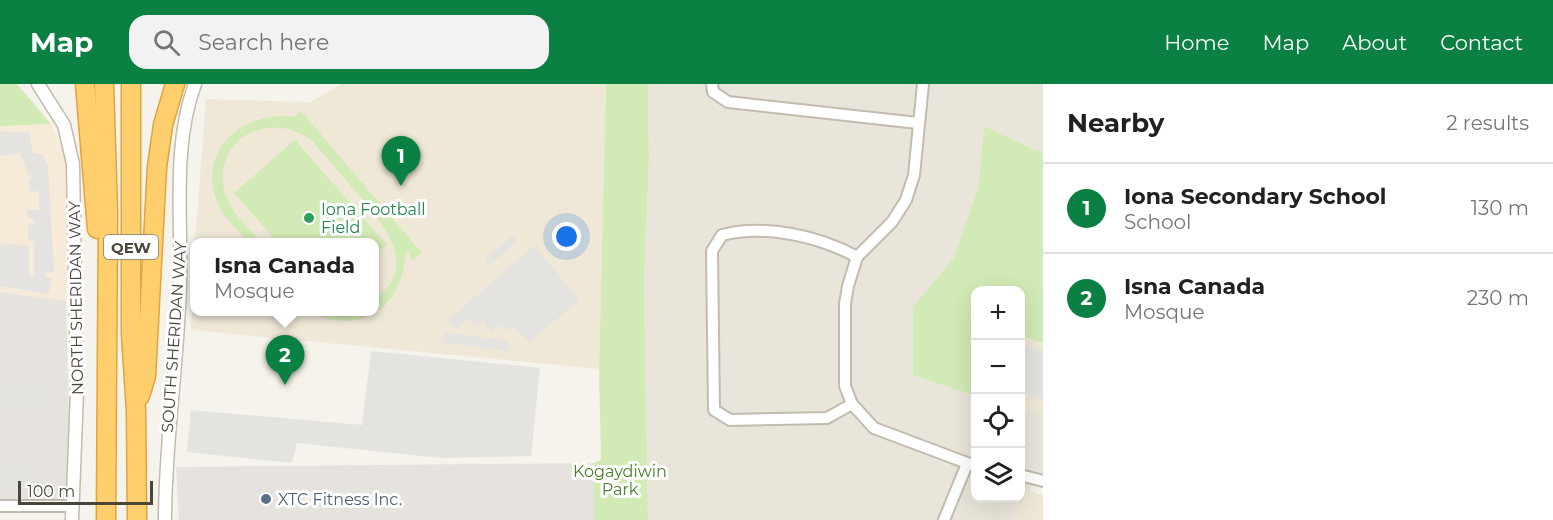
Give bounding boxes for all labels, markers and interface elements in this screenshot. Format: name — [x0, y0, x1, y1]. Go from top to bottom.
search box — [129, 15, 549, 69]
text: Map — [30, 25, 93, 59]
icon: search — [150, 26, 183, 59]
text: Search here — [198, 29, 329, 56]
text: Home — [1164, 30, 1229, 55]
text: Map — [1262, 30, 1309, 55]
text: About — [1342, 30, 1407, 55]
text: Contact — [1440, 30, 1523, 55]
text: Nearby — [1067, 107, 1164, 139]
text: 2 results — [1446, 111, 1529, 135]
pin: 1 — [382, 136, 420, 186]
text: Iona Secondary School — [1124, 183, 1386, 210]
text: 1 — [1083, 196, 1090, 220]
text: 130 m — [1471, 196, 1529, 220]
street label: NORTH SHERIDAN WAY — [65, 200, 87, 395]
place label: Iona Football Field — [321, 200, 426, 237]
text: School — [1124, 210, 1191, 234]
marker: Iona Football Field — [302, 211, 316, 225]
your location — [552, 222, 581, 251]
road number: QEW — [104, 235, 158, 259]
popup — [190, 238, 379, 316]
street label: SOUTH SHERIDAN WAY — [158, 240, 190, 433]
text: Isna Canada — [214, 252, 355, 279]
text: Isna Canada — [1124, 273, 1265, 300]
text: Mosque — [214, 279, 294, 303]
map controls — [971, 286, 1025, 502]
button: + — [971, 286, 1025, 340]
text: 2 — [1081, 286, 1092, 310]
text: 230 m — [1467, 286, 1529, 310]
text: Mosque — [1124, 300, 1204, 324]
pin: 2 — [266, 336, 304, 385]
button: − — [971, 340, 1025, 394]
button: locate — [971, 394, 1025, 448]
button: layers — [971, 448, 1025, 502]
park label: Kogaydiwin Park — [573, 462, 667, 499]
scale bar — [18, 478, 153, 506]
text: 100 m — [27, 482, 75, 501]
place label: XTC Fitness Inc. — [278, 490, 402, 509]
marker: XTC Fitness Inc. — [259, 492, 273, 506]

